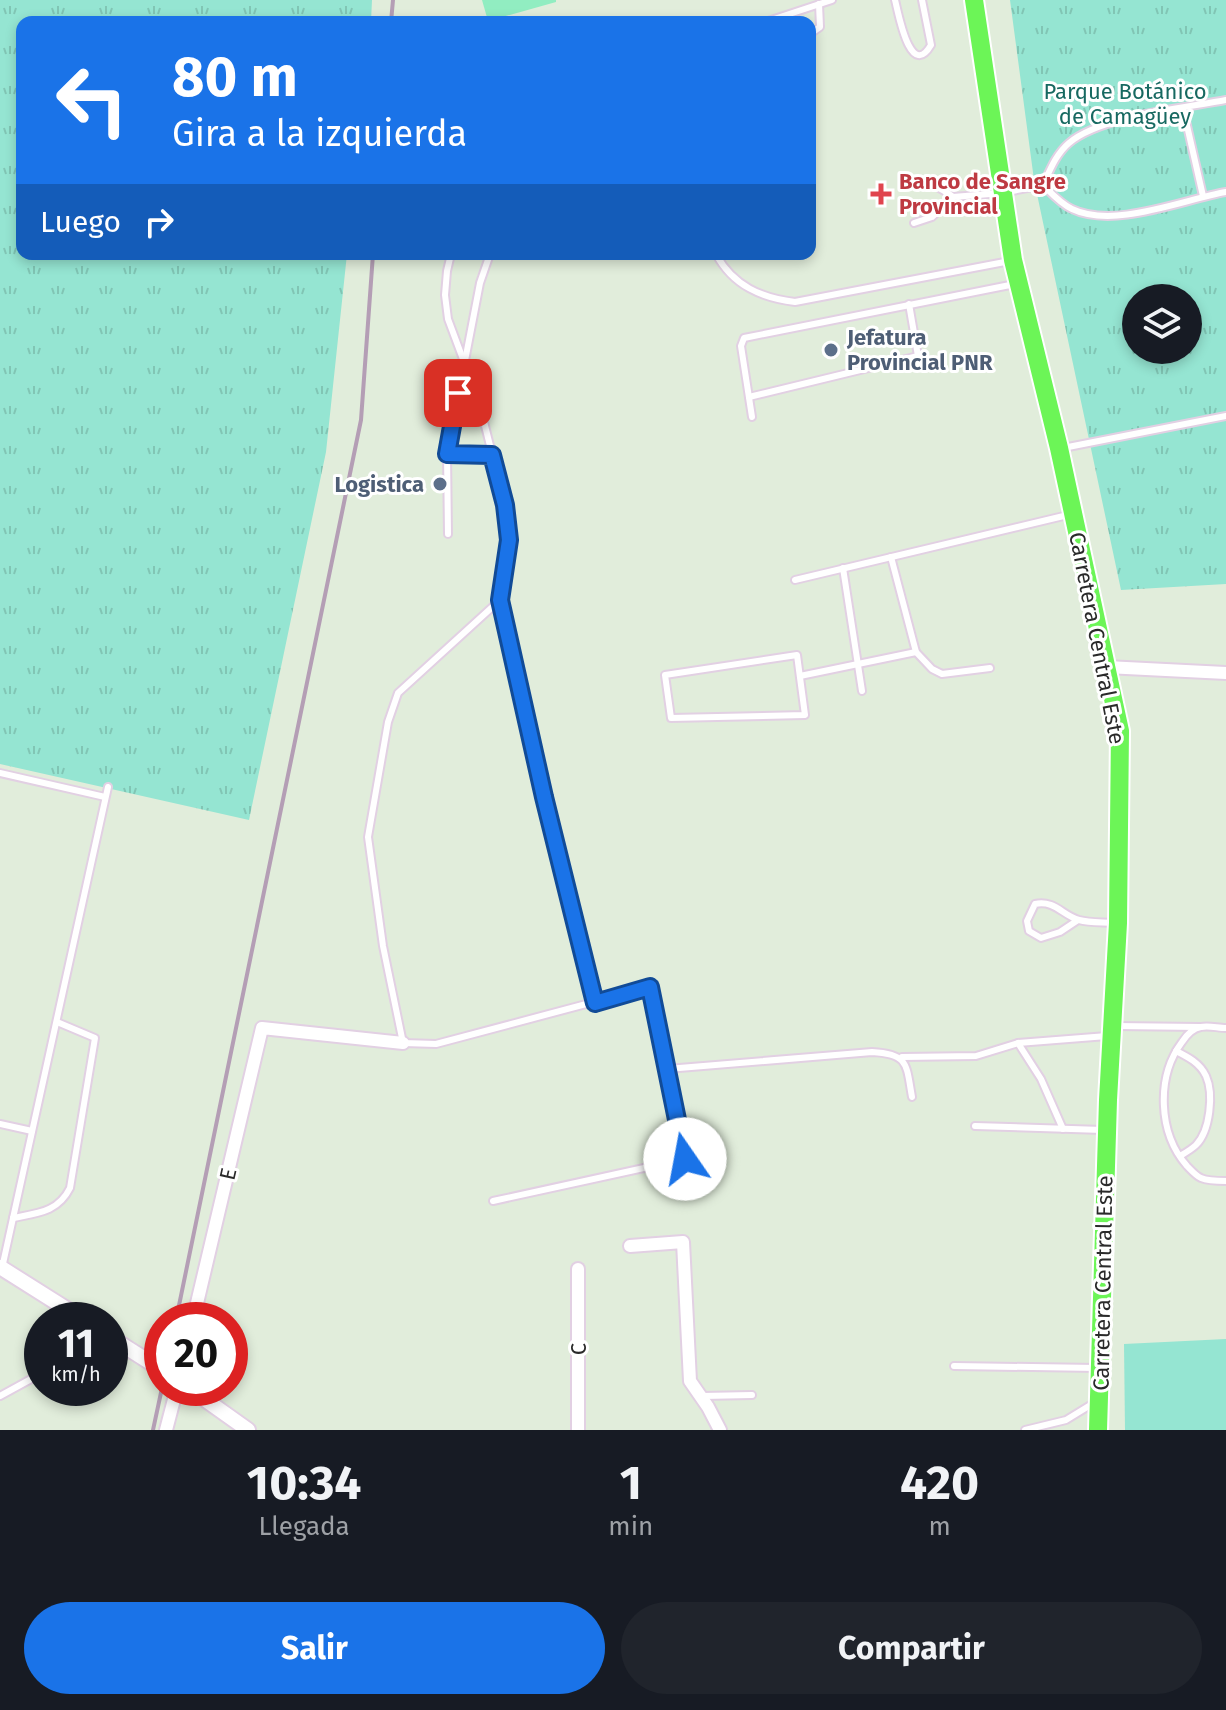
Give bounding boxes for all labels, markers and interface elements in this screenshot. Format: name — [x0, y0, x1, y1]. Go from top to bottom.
text: 80 m — [172, 44, 298, 111]
icon: left — [40, 48, 144, 152]
park label: Parque Botánico de Camagüey — [1043, 78, 1207, 130]
text: Gira a la izquierda — [172, 112, 467, 156]
place label: Banco de Sangre Provincial — [899, 168, 1066, 220]
marker: Banco de Sangre Provincial — [870, 183, 892, 205]
icon: right — [137, 200, 181, 244]
text: Luego — [40, 204, 121, 240]
map controls — [1122, 284, 1202, 364]
button: layers — [1122, 284, 1202, 364]
place label: Jefatura Provincial PNR — [846, 324, 993, 376]
marker: Jefatura Provincial PNR — [822, 341, 840, 359]
pin — [424, 359, 492, 427]
icon: arrive — [436, 371, 480, 415]
place label: Logistica — [334, 471, 424, 498]
marker: Logistica — [431, 475, 449, 493]
street label: Carretera Central Este — [1063, 530, 1131, 746]
position arrow — [643, 1117, 727, 1201]
street label: E — [214, 1165, 242, 1183]
street label: Carretera Central Este — [1088, 1175, 1118, 1391]
speed limit sign: 20 — [144, 1302, 248, 1406]
text: 11 — [58, 1320, 94, 1368]
street label: C — [565, 1343, 592, 1355]
text: km/h — [51, 1362, 101, 1386]
text: 10:34 — [247, 1454, 361, 1512]
text: 1 — [620, 1454, 642, 1512]
text: 420 — [900, 1454, 979, 1512]
text: Llegada — [259, 1511, 350, 1542]
text: min — [608, 1511, 653, 1542]
text: m — [928, 1511, 951, 1542]
button: Salir — [24, 1602, 605, 1694]
button: Compartir — [621, 1602, 1202, 1694]

